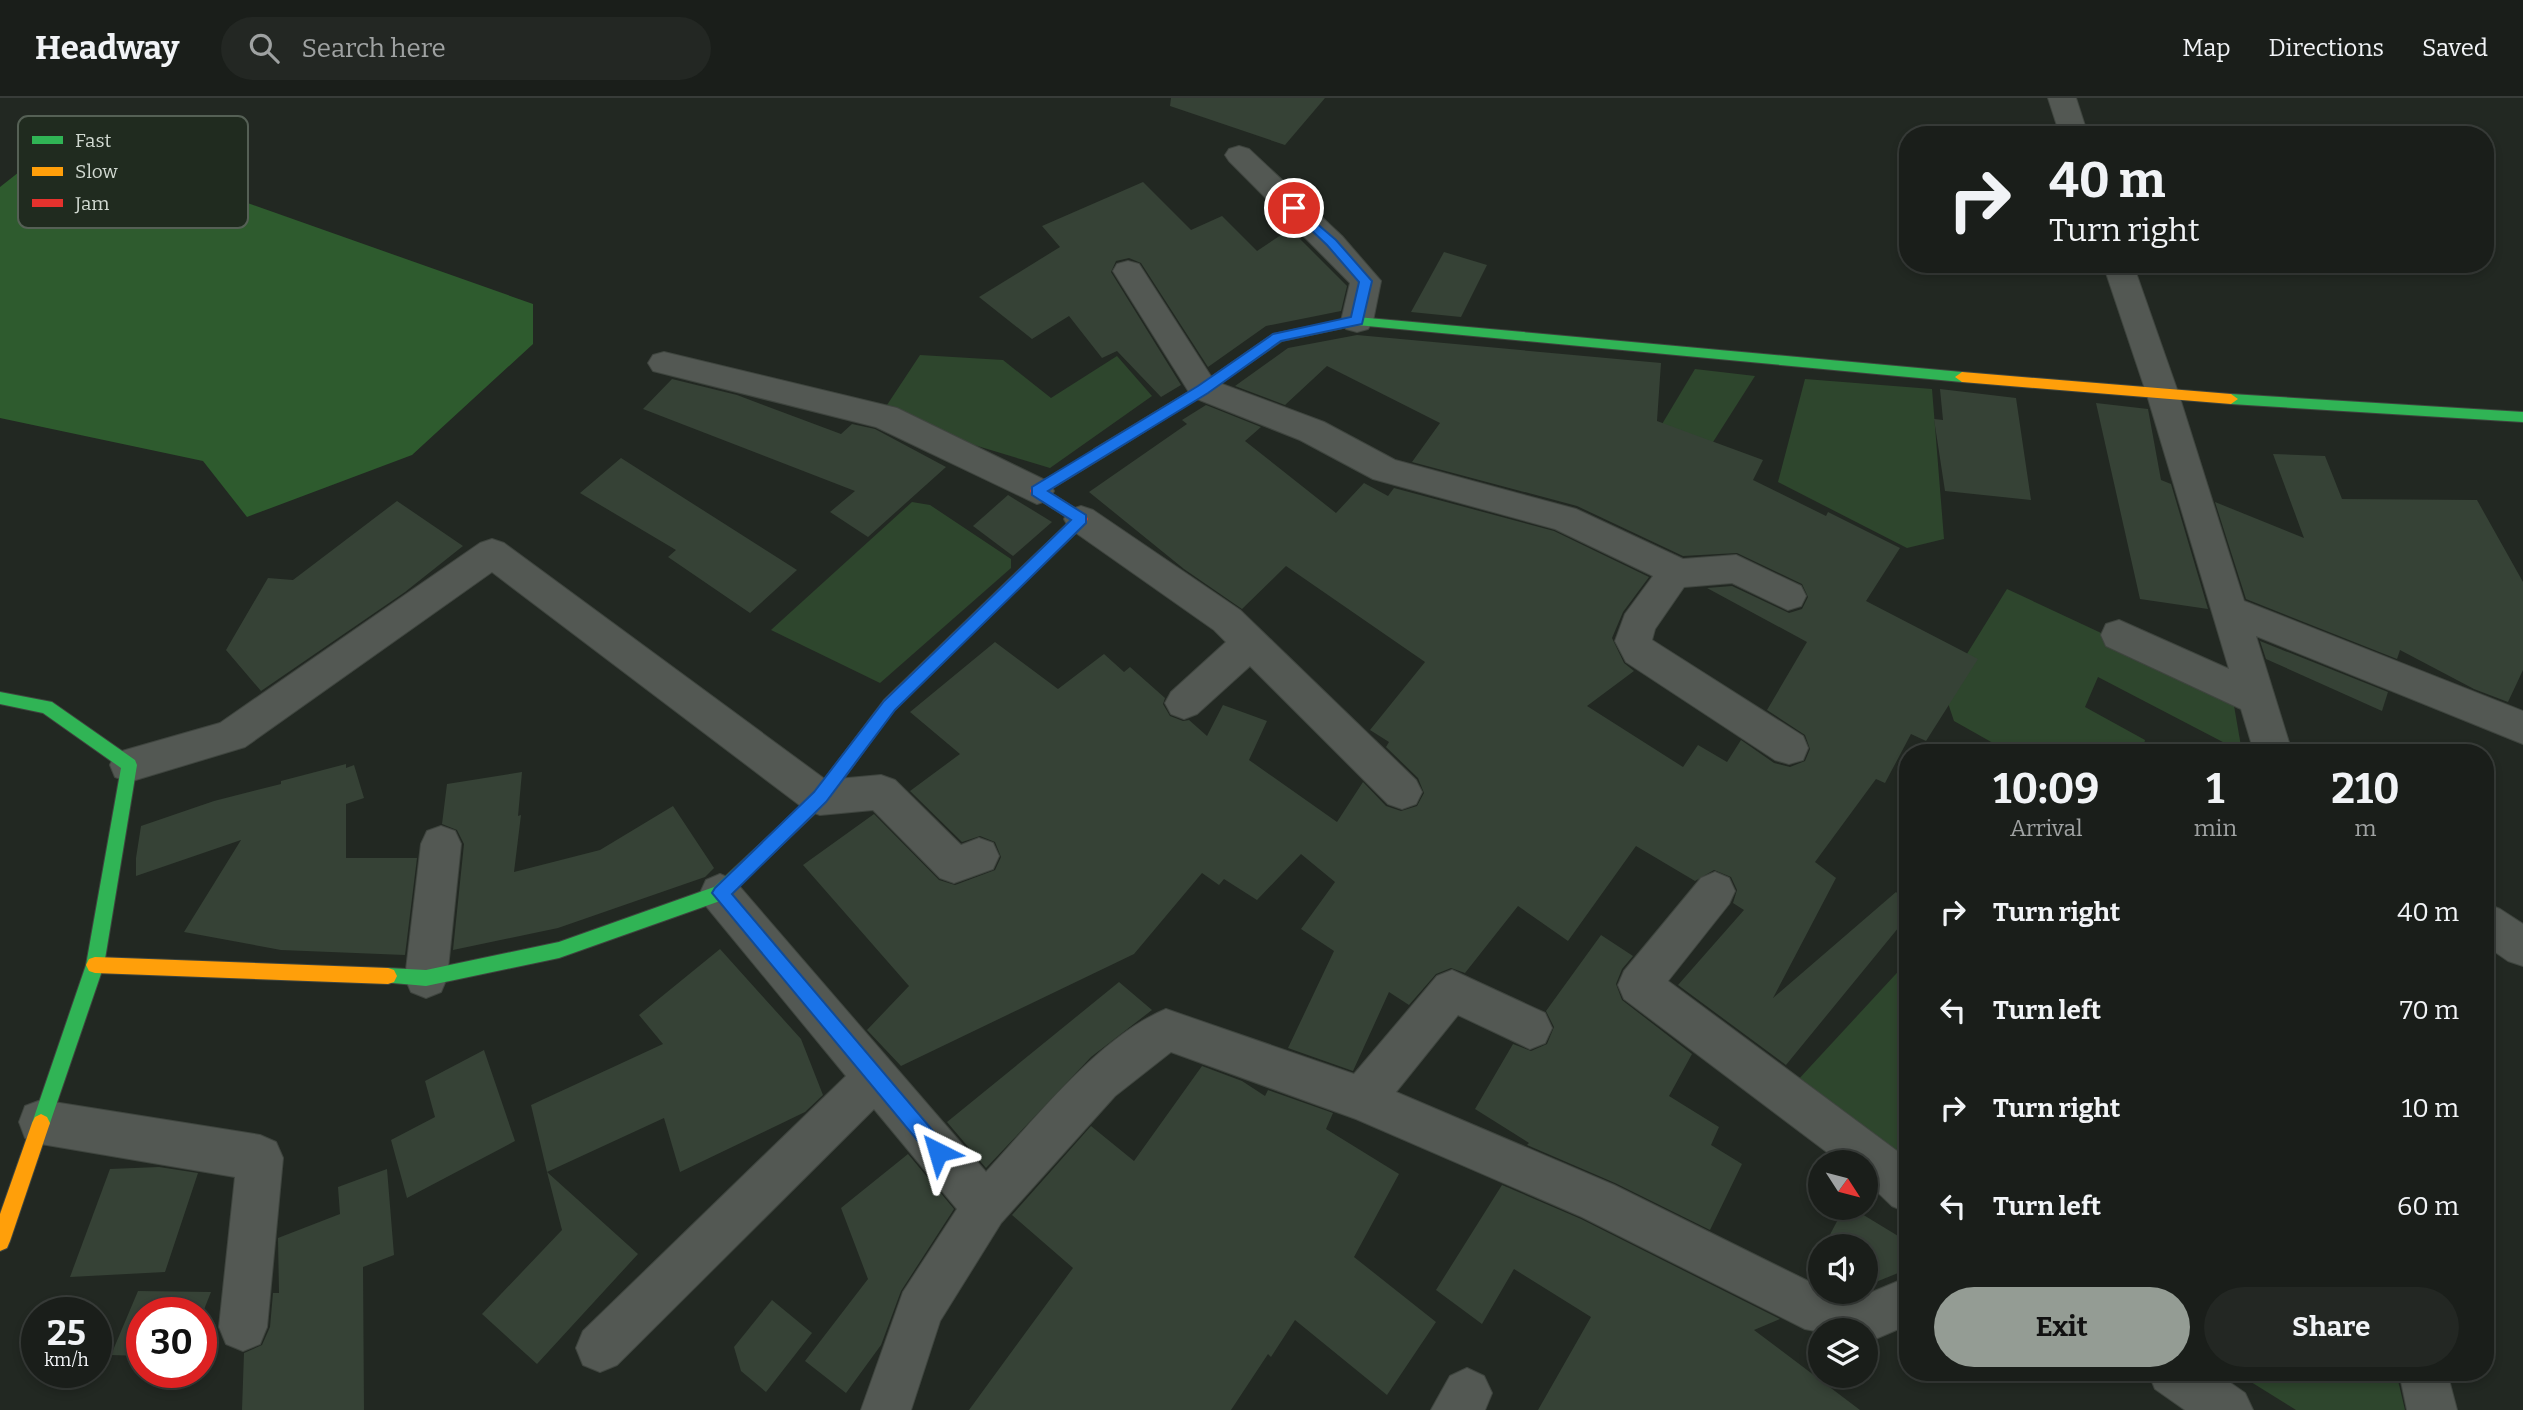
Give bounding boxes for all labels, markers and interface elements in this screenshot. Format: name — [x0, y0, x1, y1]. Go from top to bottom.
search box — [221, 17, 711, 80]
text: Headway — [35, 28, 179, 68]
icon: search — [245, 29, 283, 67]
text: Search here — [301, 33, 446, 64]
text: Map — [2182, 34, 2231, 62]
text: Directions — [2269, 34, 2384, 62]
text: Saved — [2422, 34, 2488, 62]
legend — [18, 116, 248, 228]
text: Fast — [75, 129, 112, 152]
text: 40 m — [2049, 151, 2166, 210]
icon: right — [1934, 154, 2025, 245]
text: Slow — [75, 160, 118, 183]
pin — [1264, 178, 1324, 238]
icon: arrive — [1275, 189, 1313, 227]
text: Jam — [74, 192, 109, 215]
text: Turn right — [2049, 211, 2200, 249]
text: 10:09 — [1993, 764, 2099, 814]
text: 1 — [2206, 764, 2224, 814]
text: 210 — [2331, 764, 2400, 814]
text: Arrival — [2010, 814, 2083, 842]
text: min — [2194, 814, 2237, 842]
text: m — [2355, 814, 2376, 842]
icon: right — [1934, 893, 1972, 931]
text: Turn right — [1993, 897, 2120, 928]
text: 40 m — [2397, 897, 2459, 928]
icon: left — [1934, 991, 1972, 1029]
text: Turn left — [1993, 995, 2101, 1026]
text: 70 m — [2400, 995, 2459, 1026]
icon: right — [1934, 1089, 1972, 1127]
text: Turn right — [1993, 1093, 2120, 1124]
text: 10 m — [2402, 1093, 2459, 1124]
position arrow — [901, 1115, 975, 1189]
north arrow — [1808, 1150, 1878, 1220]
map controls — [1808, 1150, 1878, 1388]
icon: left — [1934, 1187, 1972, 1225]
text: Turn left — [1993, 1191, 2101, 1222]
text: 60 m — [2397, 1191, 2459, 1222]
button: sound — [1808, 1234, 1878, 1304]
button: Exit — [1934, 1287, 2190, 1367]
button: Share — [2204, 1287, 2459, 1367]
speed limit sign: 30 — [126, 1297, 217, 1388]
text: 25 — [47, 1312, 86, 1354]
button: layers — [1808, 1318, 1878, 1388]
text: km/h — [44, 1349, 89, 1371]

